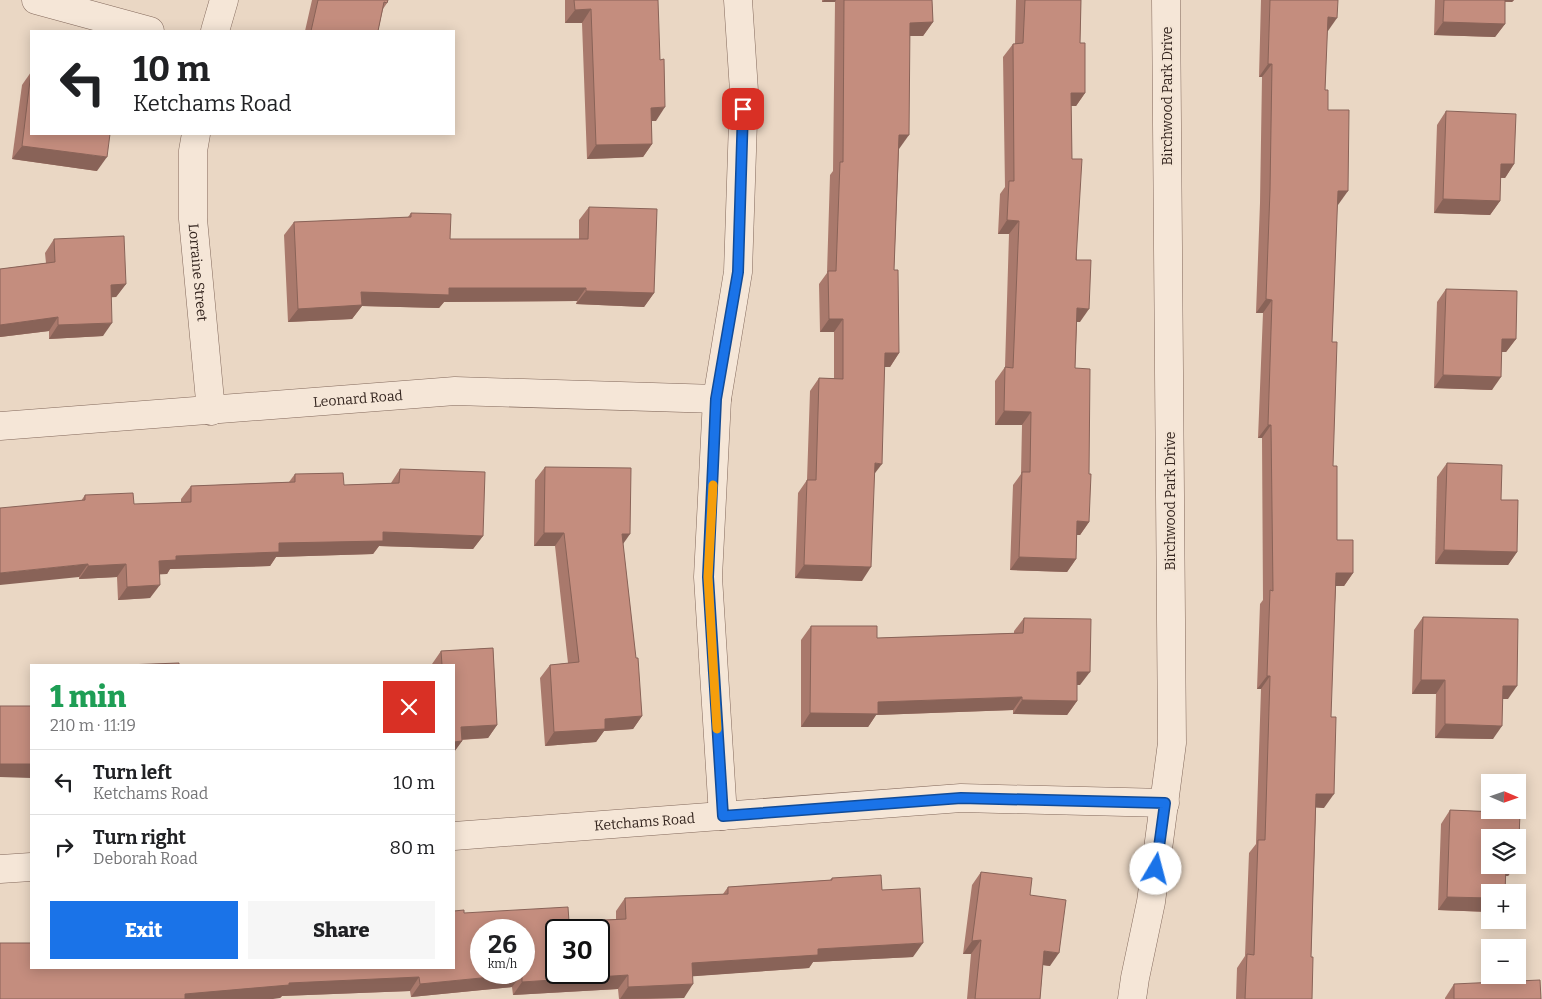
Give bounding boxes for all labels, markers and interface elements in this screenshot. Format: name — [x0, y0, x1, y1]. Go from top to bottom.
street label: Birchwood Park Drive — [1159, 26, 1176, 166]
text: 10 m — [133, 48, 210, 90]
icon: left — [50, 50, 115, 115]
pin — [722, 88, 764, 130]
text: Ketchams Road — [133, 90, 292, 117]
icon: arrive — [729, 95, 757, 123]
street label: Lorraine Street — [184, 223, 211, 322]
street label: Leonard Road — [313, 387, 403, 411]
street label: Birchwood Park Drive — [1162, 431, 1179, 571]
text: 1 min — [50, 679, 126, 715]
button: close — [383, 681, 435, 733]
text: 210 m · 11:19 — [50, 716, 136, 735]
text: Turn left — [93, 761, 172, 784]
icon: left — [50, 768, 78, 796]
text: 10 m — [393, 771, 435, 794]
north arrow — [1481, 774, 1526, 819]
map controls — [1481, 774, 1526, 984]
text: Ketchams Road — [93, 784, 208, 803]
street label: Ketchams Road — [593, 810, 696, 834]
text: Turn right — [93, 826, 186, 849]
button: layers — [1481, 829, 1526, 874]
icon: right — [50, 833, 78, 861]
text: 80 m — [389, 836, 435, 859]
position arrow — [1129, 842, 1181, 894]
text: Deborah Road — [93, 849, 198, 868]
button: + — [1481, 884, 1526, 929]
button: Exit — [50, 901, 238, 959]
button: Share — [248, 901, 435, 959]
speed limit sign: 30 — [545, 919, 610, 984]
text: 26 — [488, 930, 517, 960]
button: − — [1481, 939, 1526, 984]
text: km/h — [488, 957, 517, 971]

